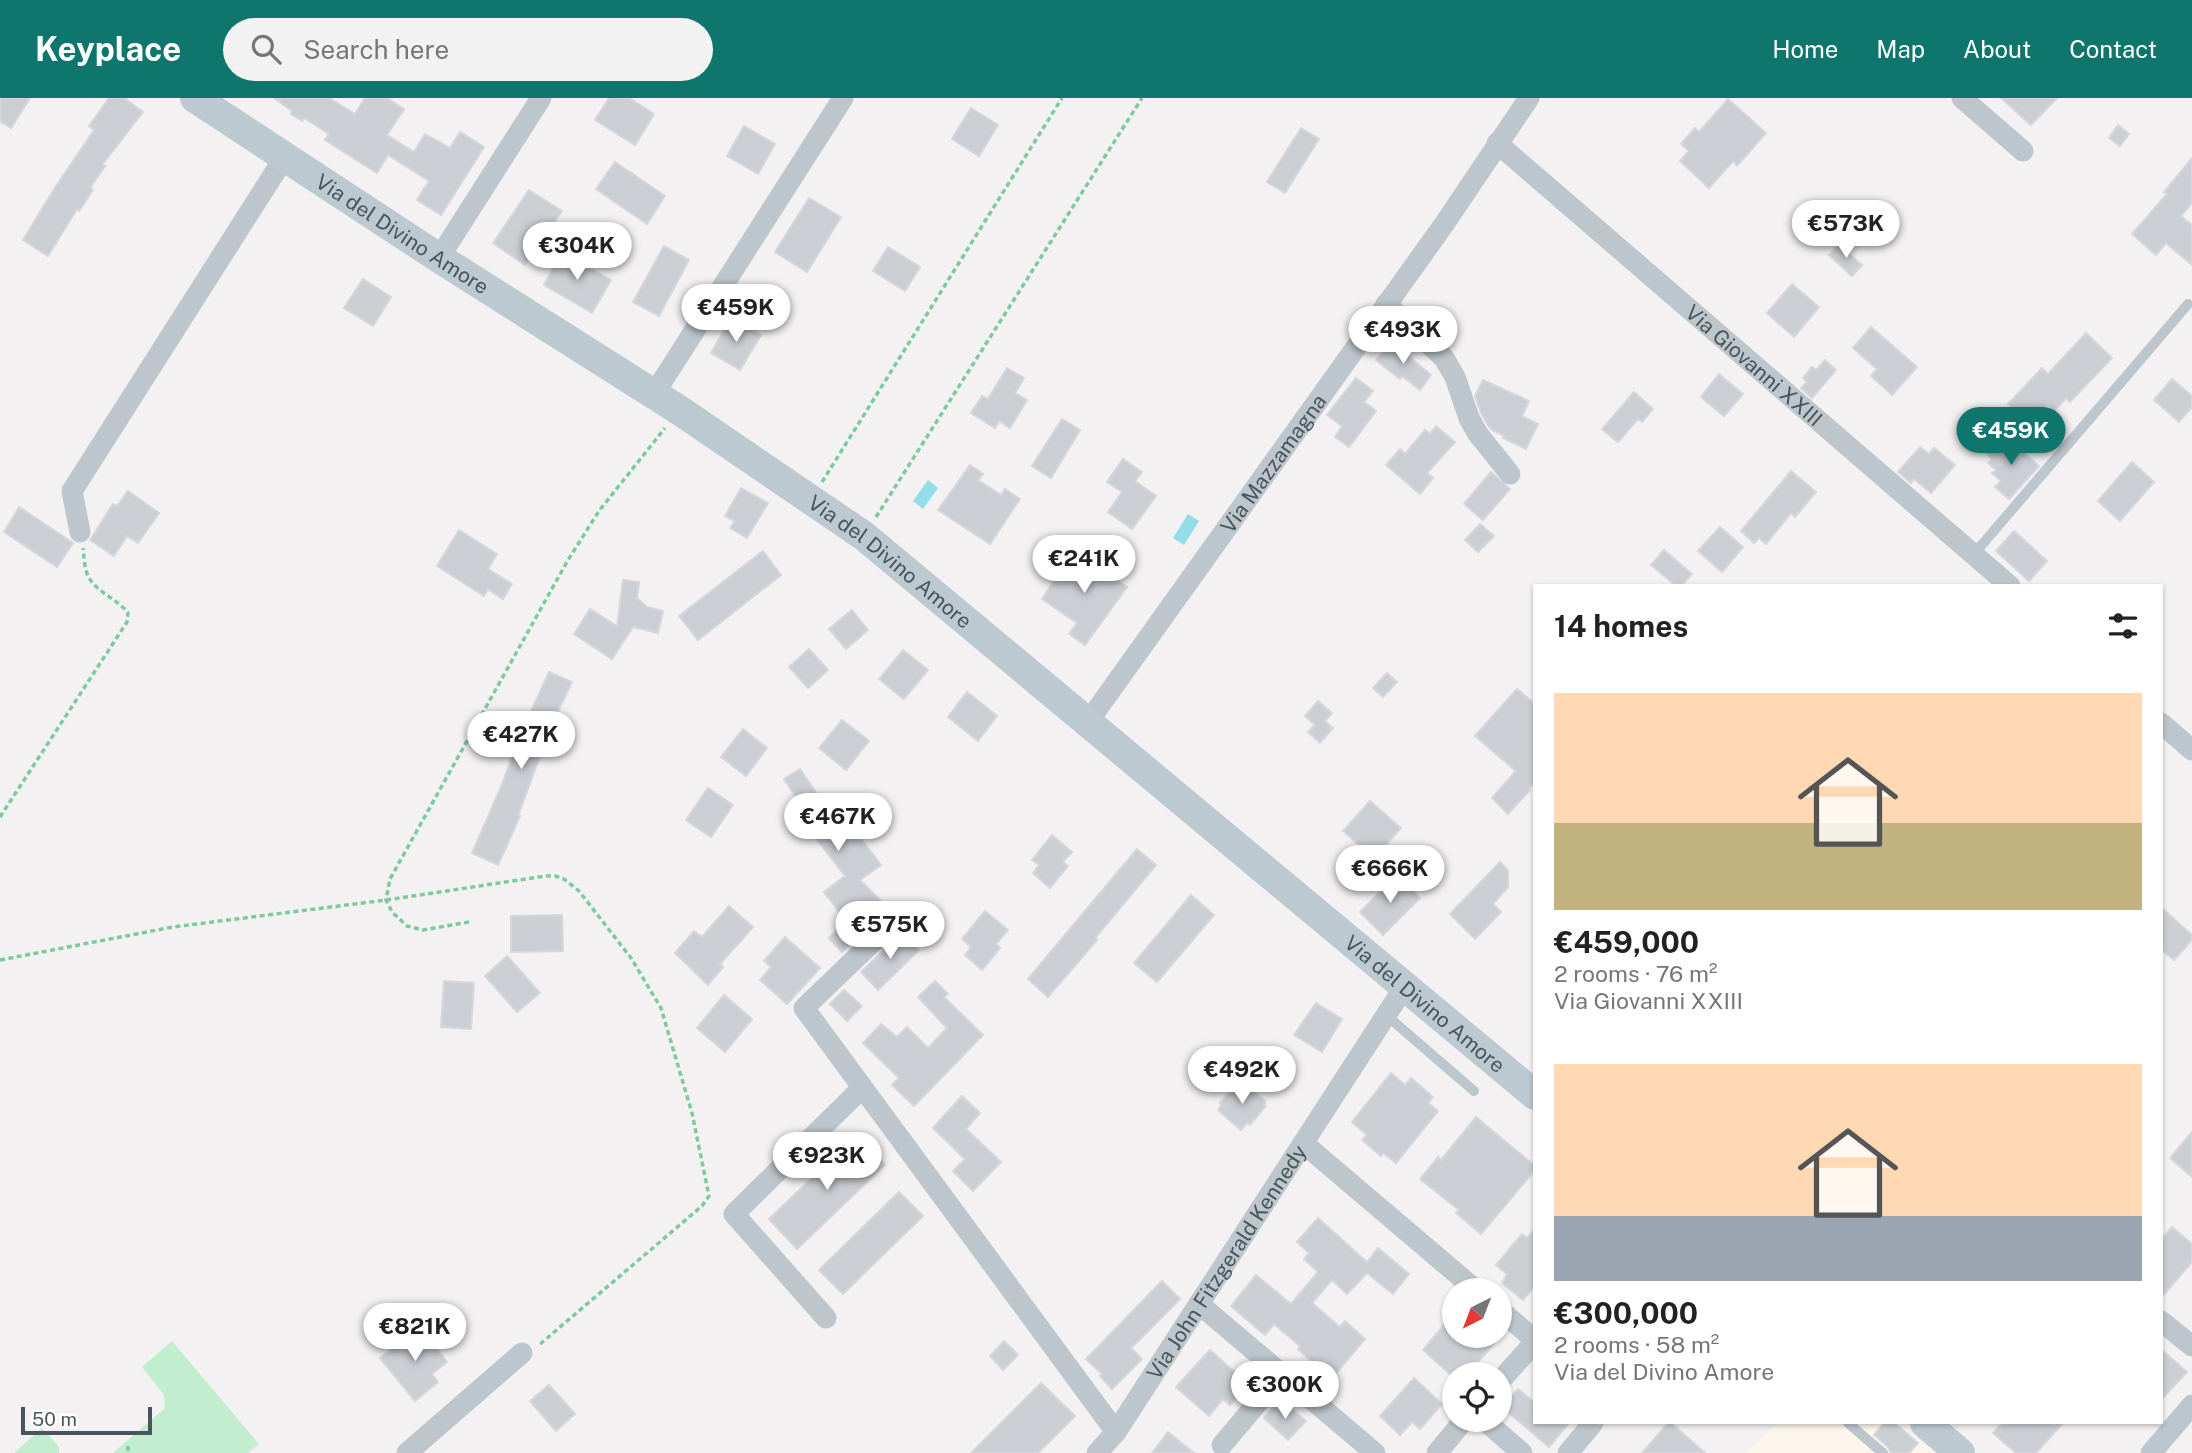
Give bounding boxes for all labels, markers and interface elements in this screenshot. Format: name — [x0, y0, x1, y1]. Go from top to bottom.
search box — [223, 18, 713, 81]
text: Keyplace — [35, 30, 181, 68]
icon: search — [247, 30, 285, 68]
text: Search here — [303, 34, 449, 65]
text: Home — [1772, 35, 1838, 63]
text: Map — [1876, 35, 1925, 63]
text: About — [1963, 35, 2031, 63]
text: Contact — [2069, 35, 2157, 63]
street label: Via del Divino Amore — [311, 168, 494, 299]
pin: €573K — [1797, 200, 1895, 260]
text: €573K — [1808, 209, 1884, 236]
pin: €304K — [528, 222, 626, 282]
text: €304K — [539, 231, 615, 258]
pin: €459K — [687, 285, 785, 344]
text: €459K — [698, 293, 774, 320]
street label: Via Giovanni XXIII — [1681, 299, 1828, 431]
pin: €493K — [1354, 306, 1452, 366]
text: €493K — [1365, 315, 1441, 342]
street label: Via Mazzamagna — [1215, 389, 1331, 538]
pin: €459K — [1962, 408, 2060, 467]
text: €459K — [1973, 416, 2049, 443]
street label: Via del Divino Amore — [804, 489, 977, 633]
pin: €241K — [1035, 536, 1133, 595]
text: €241K — [1048, 544, 1120, 571]
icon: filters — [2104, 607, 2142, 645]
text: 14 homes — [1554, 608, 1688, 644]
pin: €427K — [472, 712, 570, 771]
text: €427K — [483, 720, 559, 747]
icon: home — [1785, 739, 1911, 865]
pin: €467K — [789, 794, 887, 853]
text: €467K — [800, 802, 876, 829]
pin: €666K — [1341, 846, 1439, 905]
text: €666K — [1352, 854, 1428, 881]
pin: €575K — [841, 902, 939, 961]
text: €575K — [852, 910, 928, 937]
text: €459,000 — [1554, 924, 1699, 960]
street label: Via del Divino Amore — [1340, 929, 1510, 1077]
text: 2 rooms · 76 m² — [1554, 960, 1717, 987]
text: Via Giovanni XXIII — [1554, 987, 1743, 1014]
pin: €492K — [1193, 1046, 1291, 1106]
text: €492K — [1204, 1055, 1280, 1082]
icon: home — [1785, 1110, 1911, 1236]
pin: €923K — [778, 1132, 876, 1192]
street label: Via John Fitzgerald Kennedy — [1141, 1140, 1311, 1384]
text: €923K — [789, 1141, 865, 1168]
north arrow — [1442, 1278, 1512, 1348]
map controls — [1442, 1278, 1512, 1432]
text: €300,000 — [1554, 1295, 1698, 1331]
pin: €821K — [366, 1304, 464, 1363]
text: €821K — [379, 1312, 451, 1339]
text: 2 rooms · 58 m² — [1554, 1331, 1719, 1358]
text: Via del Divino Amore — [1554, 1358, 1774, 1385]
pin: €300K — [1236, 1362, 1334, 1421]
button: locate — [1442, 1362, 1512, 1432]
text: €300K — [1247, 1370, 1323, 1397]
scale bar — [21, 1404, 152, 1436]
text: 50 m — [32, 1408, 77, 1430]

